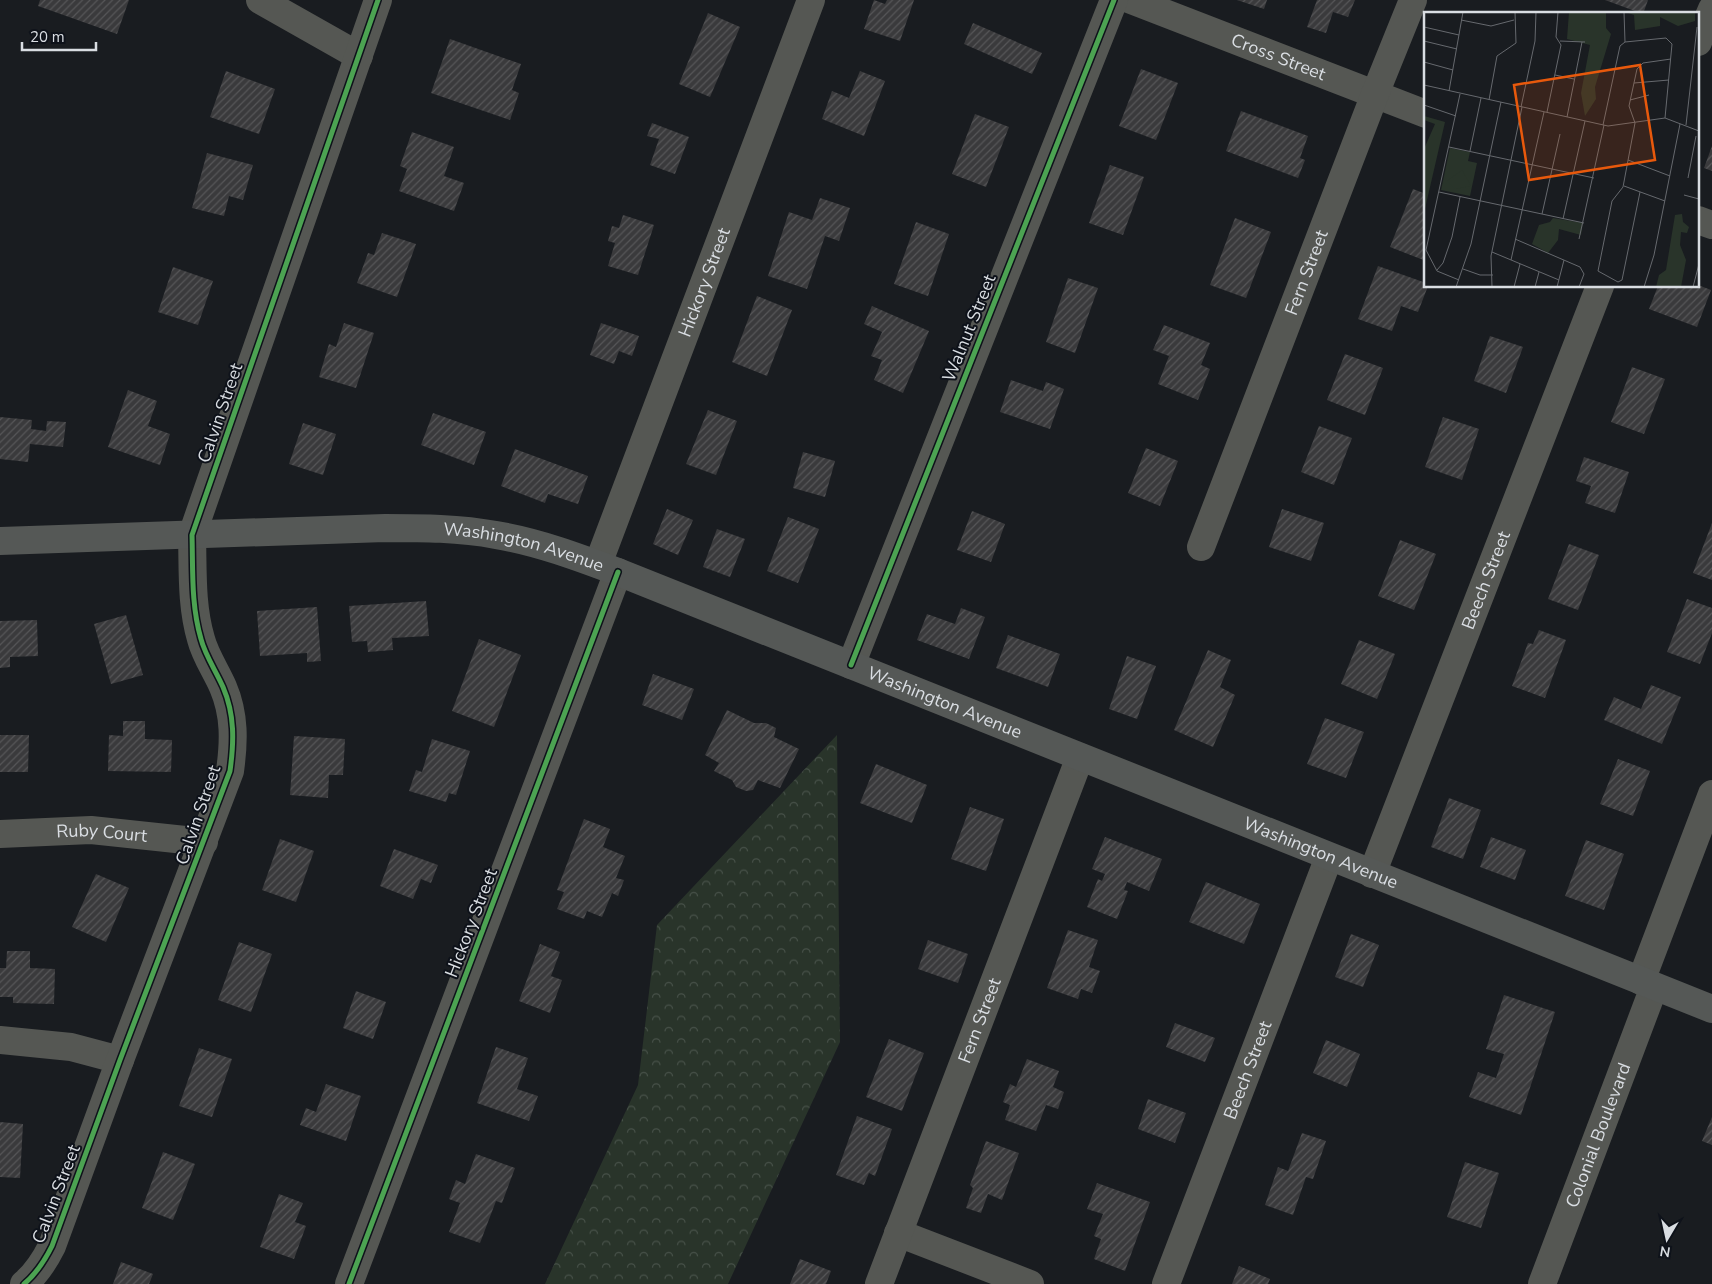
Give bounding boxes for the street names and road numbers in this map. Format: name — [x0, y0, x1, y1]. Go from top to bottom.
street label: Cross Street — [1228, 28, 1330, 86]
street label: Hickory Street — [673, 224, 736, 340]
street label: Fern Street — [1279, 226, 1334, 319]
street label: Walnut Street — [937, 270, 1002, 385]
street label: Calvin Street — [192, 359, 248, 466]
street label: Washington Avenue — [443, 517, 607, 578]
street label: Beech Street — [1456, 527, 1516, 633]
street label: Washington Avenue — [864, 661, 1026, 744]
street label: Calvin Street — [170, 761, 226, 868]
street label: Washington Avenue — [1240, 811, 1402, 894]
street label: Ruby Court — [56, 818, 149, 848]
street label: Hickory Street — [439, 864, 503, 981]
street label: Fern Street — [952, 974, 1007, 1067]
street label: Beech Street — [1218, 1017, 1278, 1123]
street label: Colonial Boulevard — [1560, 1059, 1636, 1211]
street label: Calvin Street — [26, 1141, 86, 1247]

